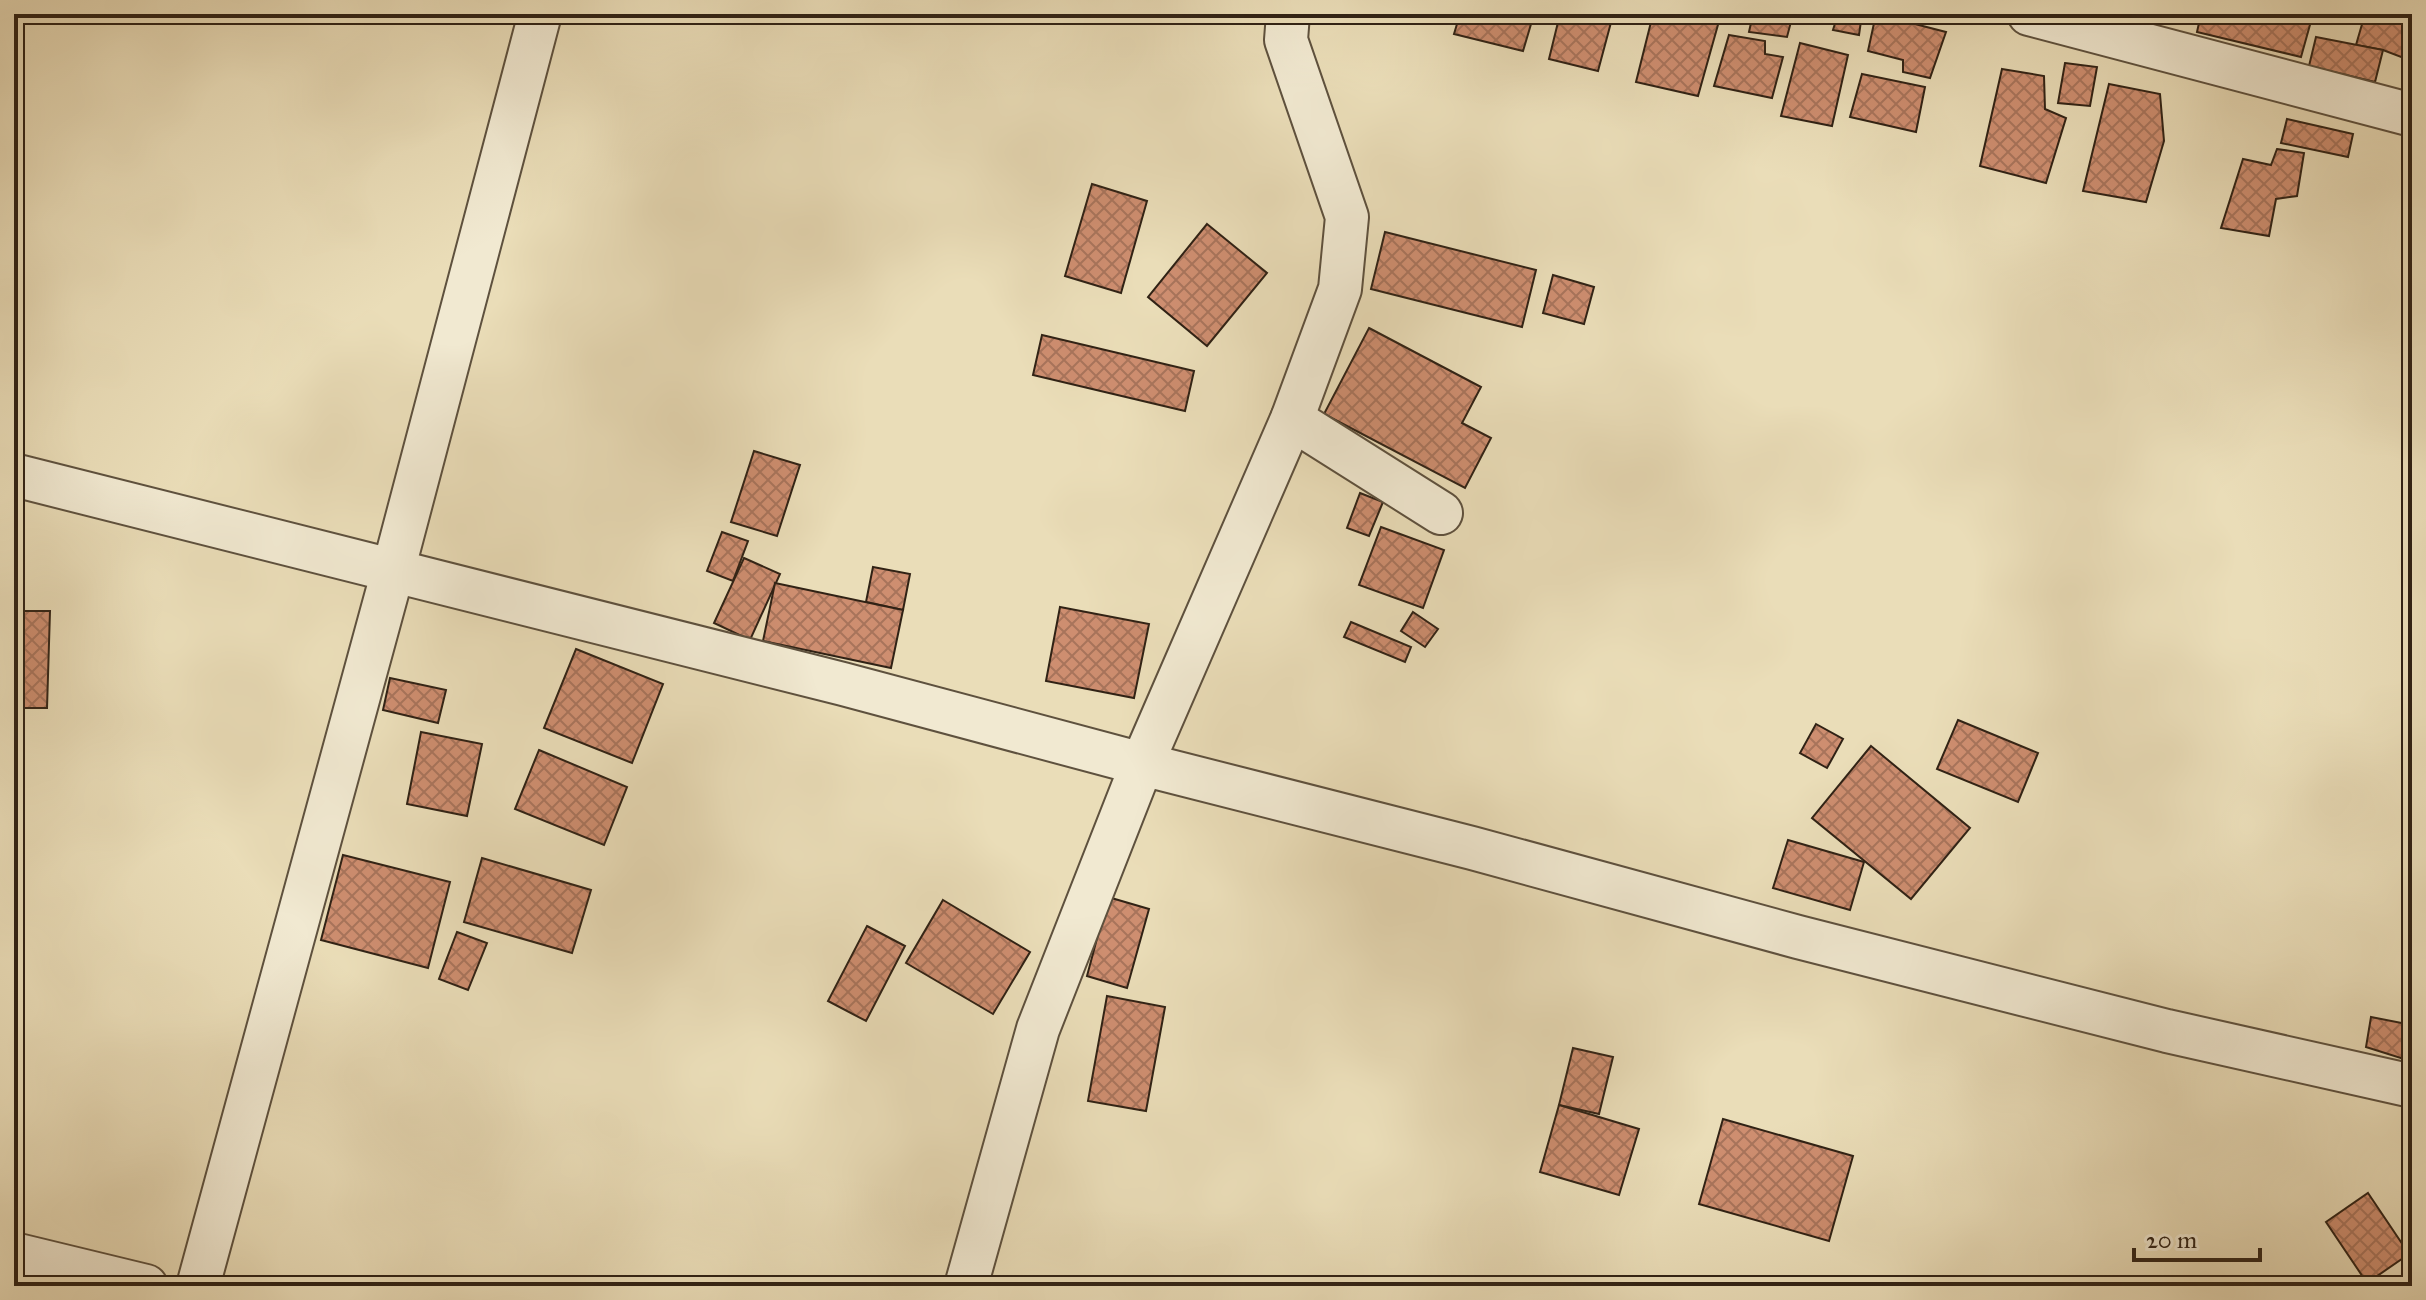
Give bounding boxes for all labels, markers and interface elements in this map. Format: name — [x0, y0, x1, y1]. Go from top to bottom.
scale bar — [2134, 1212, 2260, 1262]
text: 20 m — [2146, 1225, 2197, 1255]

